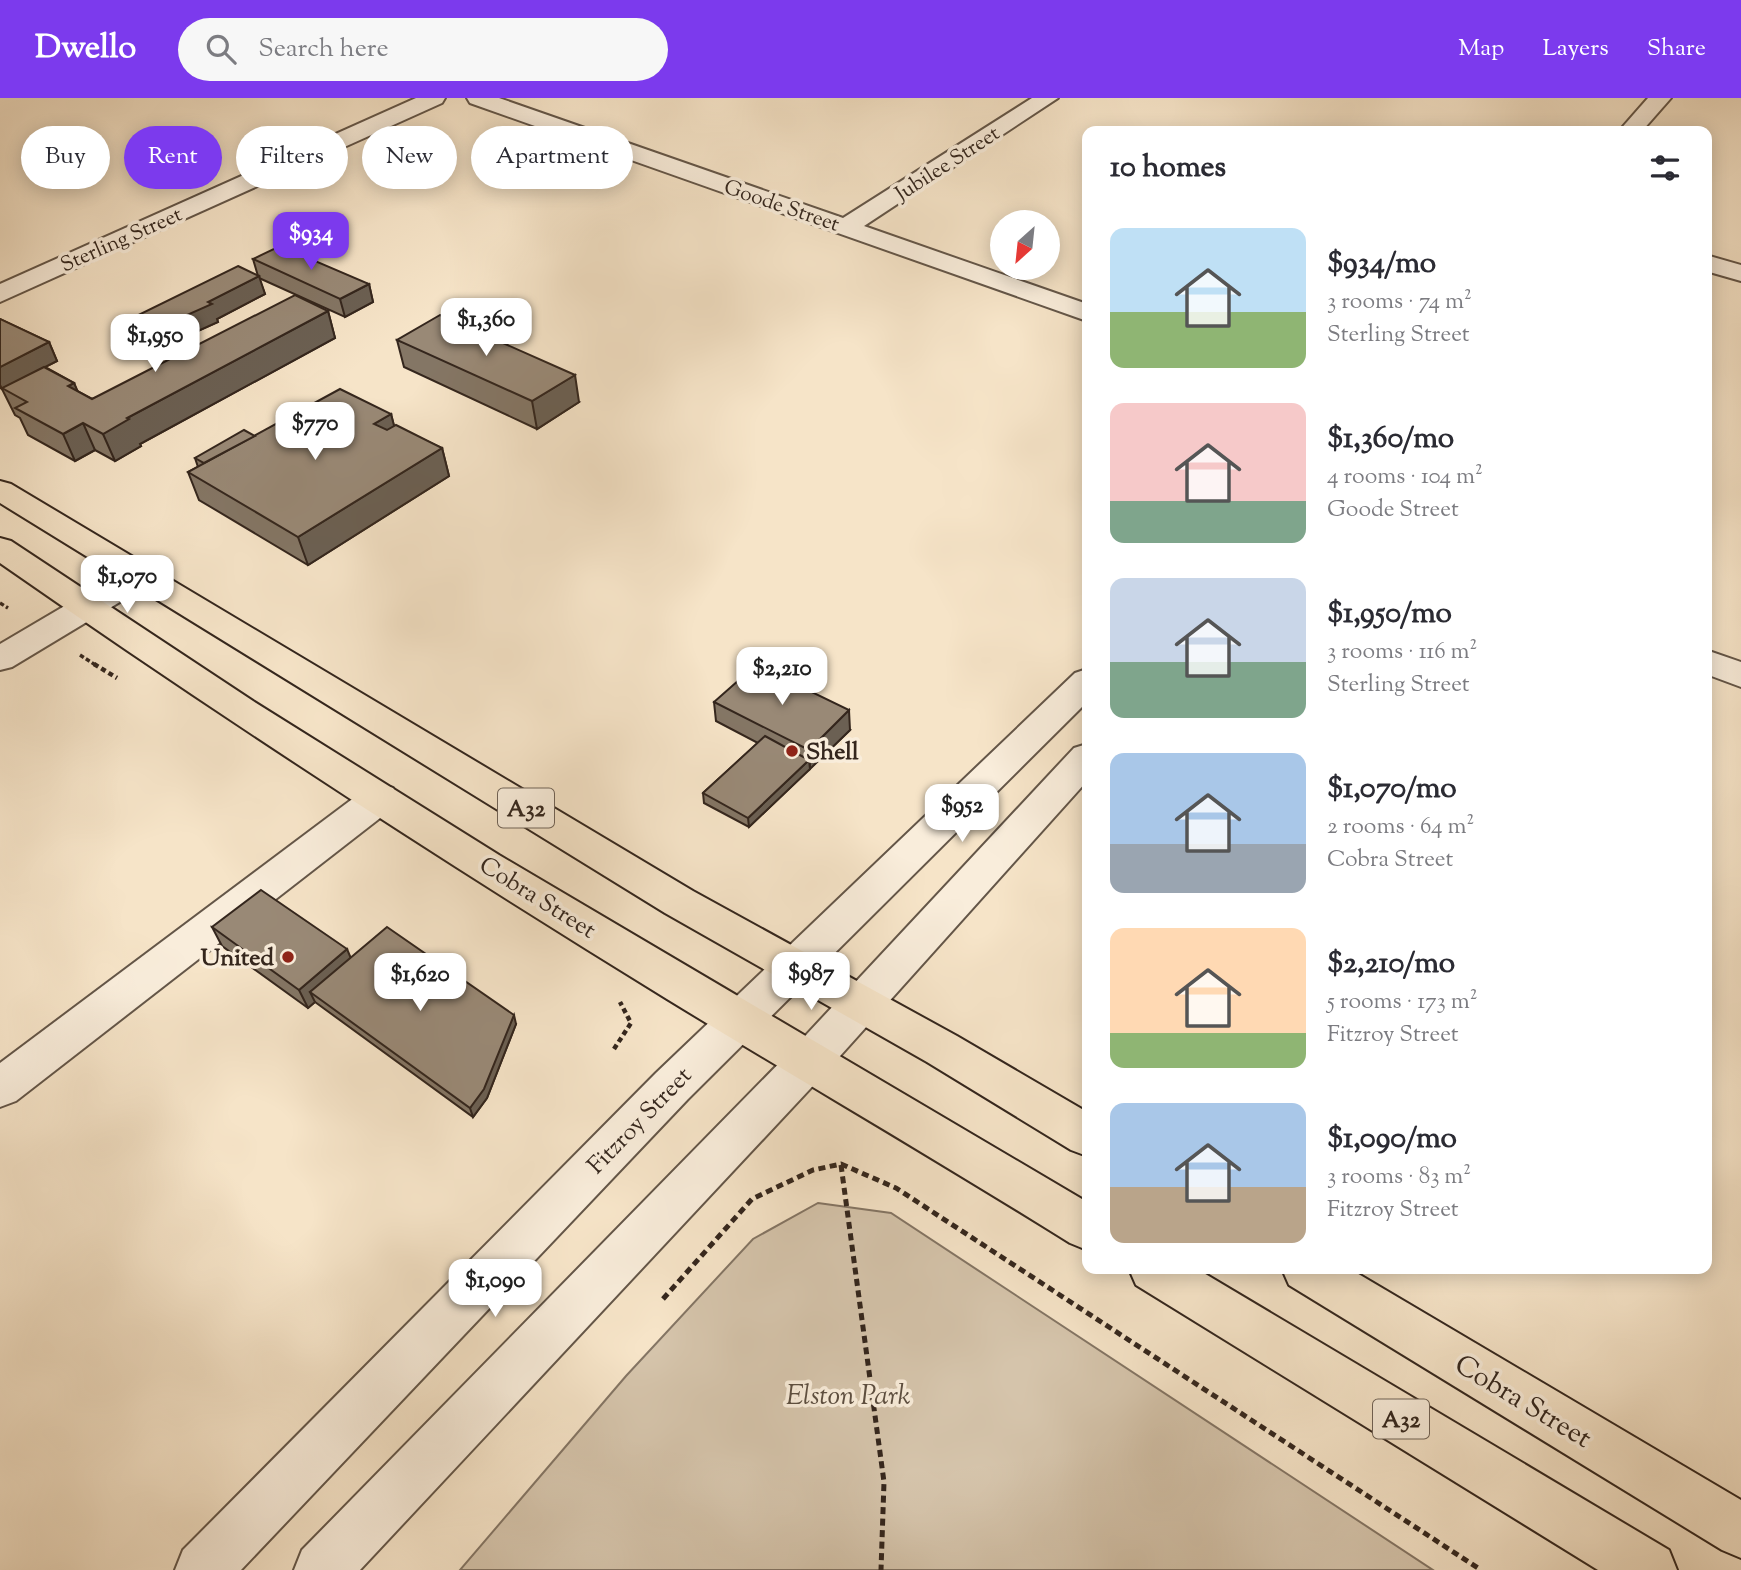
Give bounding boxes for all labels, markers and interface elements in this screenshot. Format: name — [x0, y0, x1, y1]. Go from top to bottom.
search box — [178, 18, 668, 81]
text: Dwello — [35, 25, 136, 73]
icon: search — [202, 30, 240, 68]
text: Search here — [258, 31, 389, 68]
text: Map — [1458, 32, 1504, 66]
text: Layers — [1542, 32, 1609, 66]
text: Share — [1647, 32, 1706, 66]
street label: Jubilee Street — [889, 120, 1006, 210]
chip: Buy — [21, 126, 110, 189]
chip: Rent — [124, 126, 222, 189]
chip: Filters — [236, 126, 348, 189]
chip: New — [362, 126, 457, 189]
chip: Apartment — [471, 126, 633, 189]
text: 10 homes — [1110, 147, 1226, 190]
icon: filters — [1646, 149, 1684, 187]
street label: Goode Street — [720, 173, 843, 241]
street label: Sterling Street — [56, 201, 187, 281]
north arrow — [990, 210, 1060, 280]
map controls — [990, 210, 1060, 280]
pin: $934 — [270, 212, 352, 272]
text: $934 — [289, 218, 333, 251]
text: $934/mo — [1327, 243, 1436, 286]
icon: home — [1166, 256, 1250, 340]
text: 3 rooms · 74 m² — [1327, 286, 1472, 319]
pin: $1,360 — [429, 299, 543, 358]
text: $1,360 — [457, 304, 515, 337]
pin: $1,950 — [98, 314, 212, 374]
text: Sterling Street — [1327, 319, 1470, 352]
text: $1,950 — [127, 320, 183, 353]
pin: $770 — [274, 402, 356, 462]
text: $770 — [291, 408, 339, 441]
text: $1,360/mo — [1327, 418, 1454, 461]
icon: home — [1166, 431, 1250, 515]
text: 4 rooms · 104 m² — [1327, 461, 1483, 494]
text: Goode Street — [1327, 494, 1459, 527]
pin: $1,070 — [70, 556, 184, 615]
text: $1,070 — [97, 561, 157, 594]
text: $1,950/mo — [1327, 593, 1452, 636]
icon: home — [1166, 606, 1250, 690]
text: 3 rooms · 116 m² — [1327, 636, 1477, 669]
pin: $2,210 — [725, 648, 839, 707]
text: $2,210 — [752, 653, 812, 686]
text: Sterling Street — [1327, 669, 1470, 702]
place label: Shell — [806, 736, 859, 770]
marker: Shell — [784, 743, 800, 759]
text: $1,070/mo — [1327, 768, 1457, 811]
icon: home — [1166, 781, 1250, 865]
pin: $952 — [921, 784, 1003, 844]
road number: A32 — [498, 788, 554, 828]
text: $952 — [941, 790, 983, 823]
text: 2 rooms · 64 m² — [1327, 811, 1474, 844]
text: Cobra Street — [1327, 844, 1453, 877]
street label: Cobra Street — [472, 849, 602, 948]
place label: United — [201, 942, 274, 976]
text: $2,210/mo — [1327, 943, 1455, 986]
marker: United — [280, 949, 296, 965]
pin: $987 — [770, 953, 852, 1012]
pin: $1,620 — [363, 954, 477, 1013]
icon: home — [1166, 956, 1250, 1040]
text: $987 — [788, 958, 834, 991]
text: $1,620 — [390, 959, 450, 992]
text: 5 rooms · 173 m² — [1327, 986, 1478, 1019]
text: Fitzroy Street — [1327, 1019, 1459, 1052]
street label: Fitzroy Street — [580, 1060, 700, 1183]
text: $1,090/mo — [1327, 1118, 1457, 1161]
icon: home — [1166, 1131, 1250, 1215]
text: 3 rooms · 83 m² — [1327, 1161, 1471, 1194]
text: Fitzroy Street — [1327, 1194, 1459, 1227]
pin: $1,090 — [438, 1260, 552, 1319]
text: $1,090 — [465, 1265, 525, 1298]
street label: Cobra Street — [1446, 1346, 1599, 1460]
park label: Elston Park — [786, 1377, 911, 1417]
road number: A32 — [1373, 1400, 1429, 1438]

